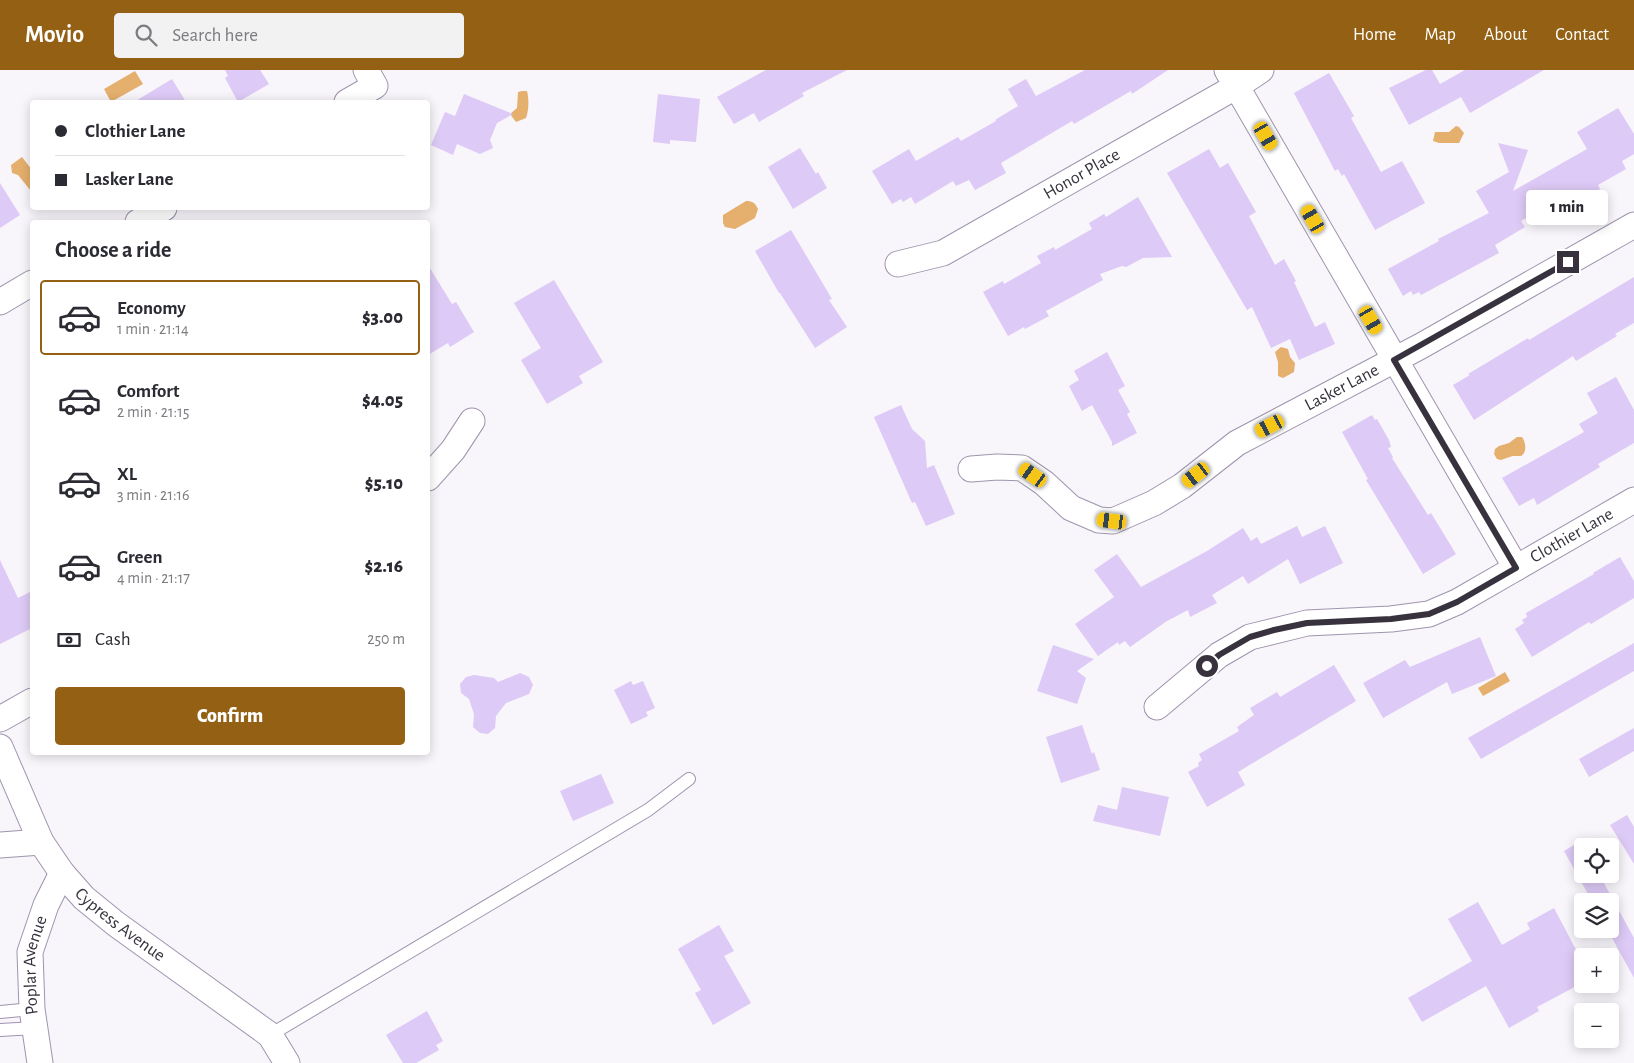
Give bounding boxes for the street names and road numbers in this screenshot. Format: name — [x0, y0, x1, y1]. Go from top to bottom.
street label: Honor Place — [1041, 145, 1123, 203]
street label: Lasker Lane — [1302, 361, 1382, 414]
street label: Clothier Lane — [1527, 505, 1617, 567]
street label: Cypress Avenue — [71, 885, 168, 965]
street label: Poplar Avenue — [21, 913, 51, 1016]

